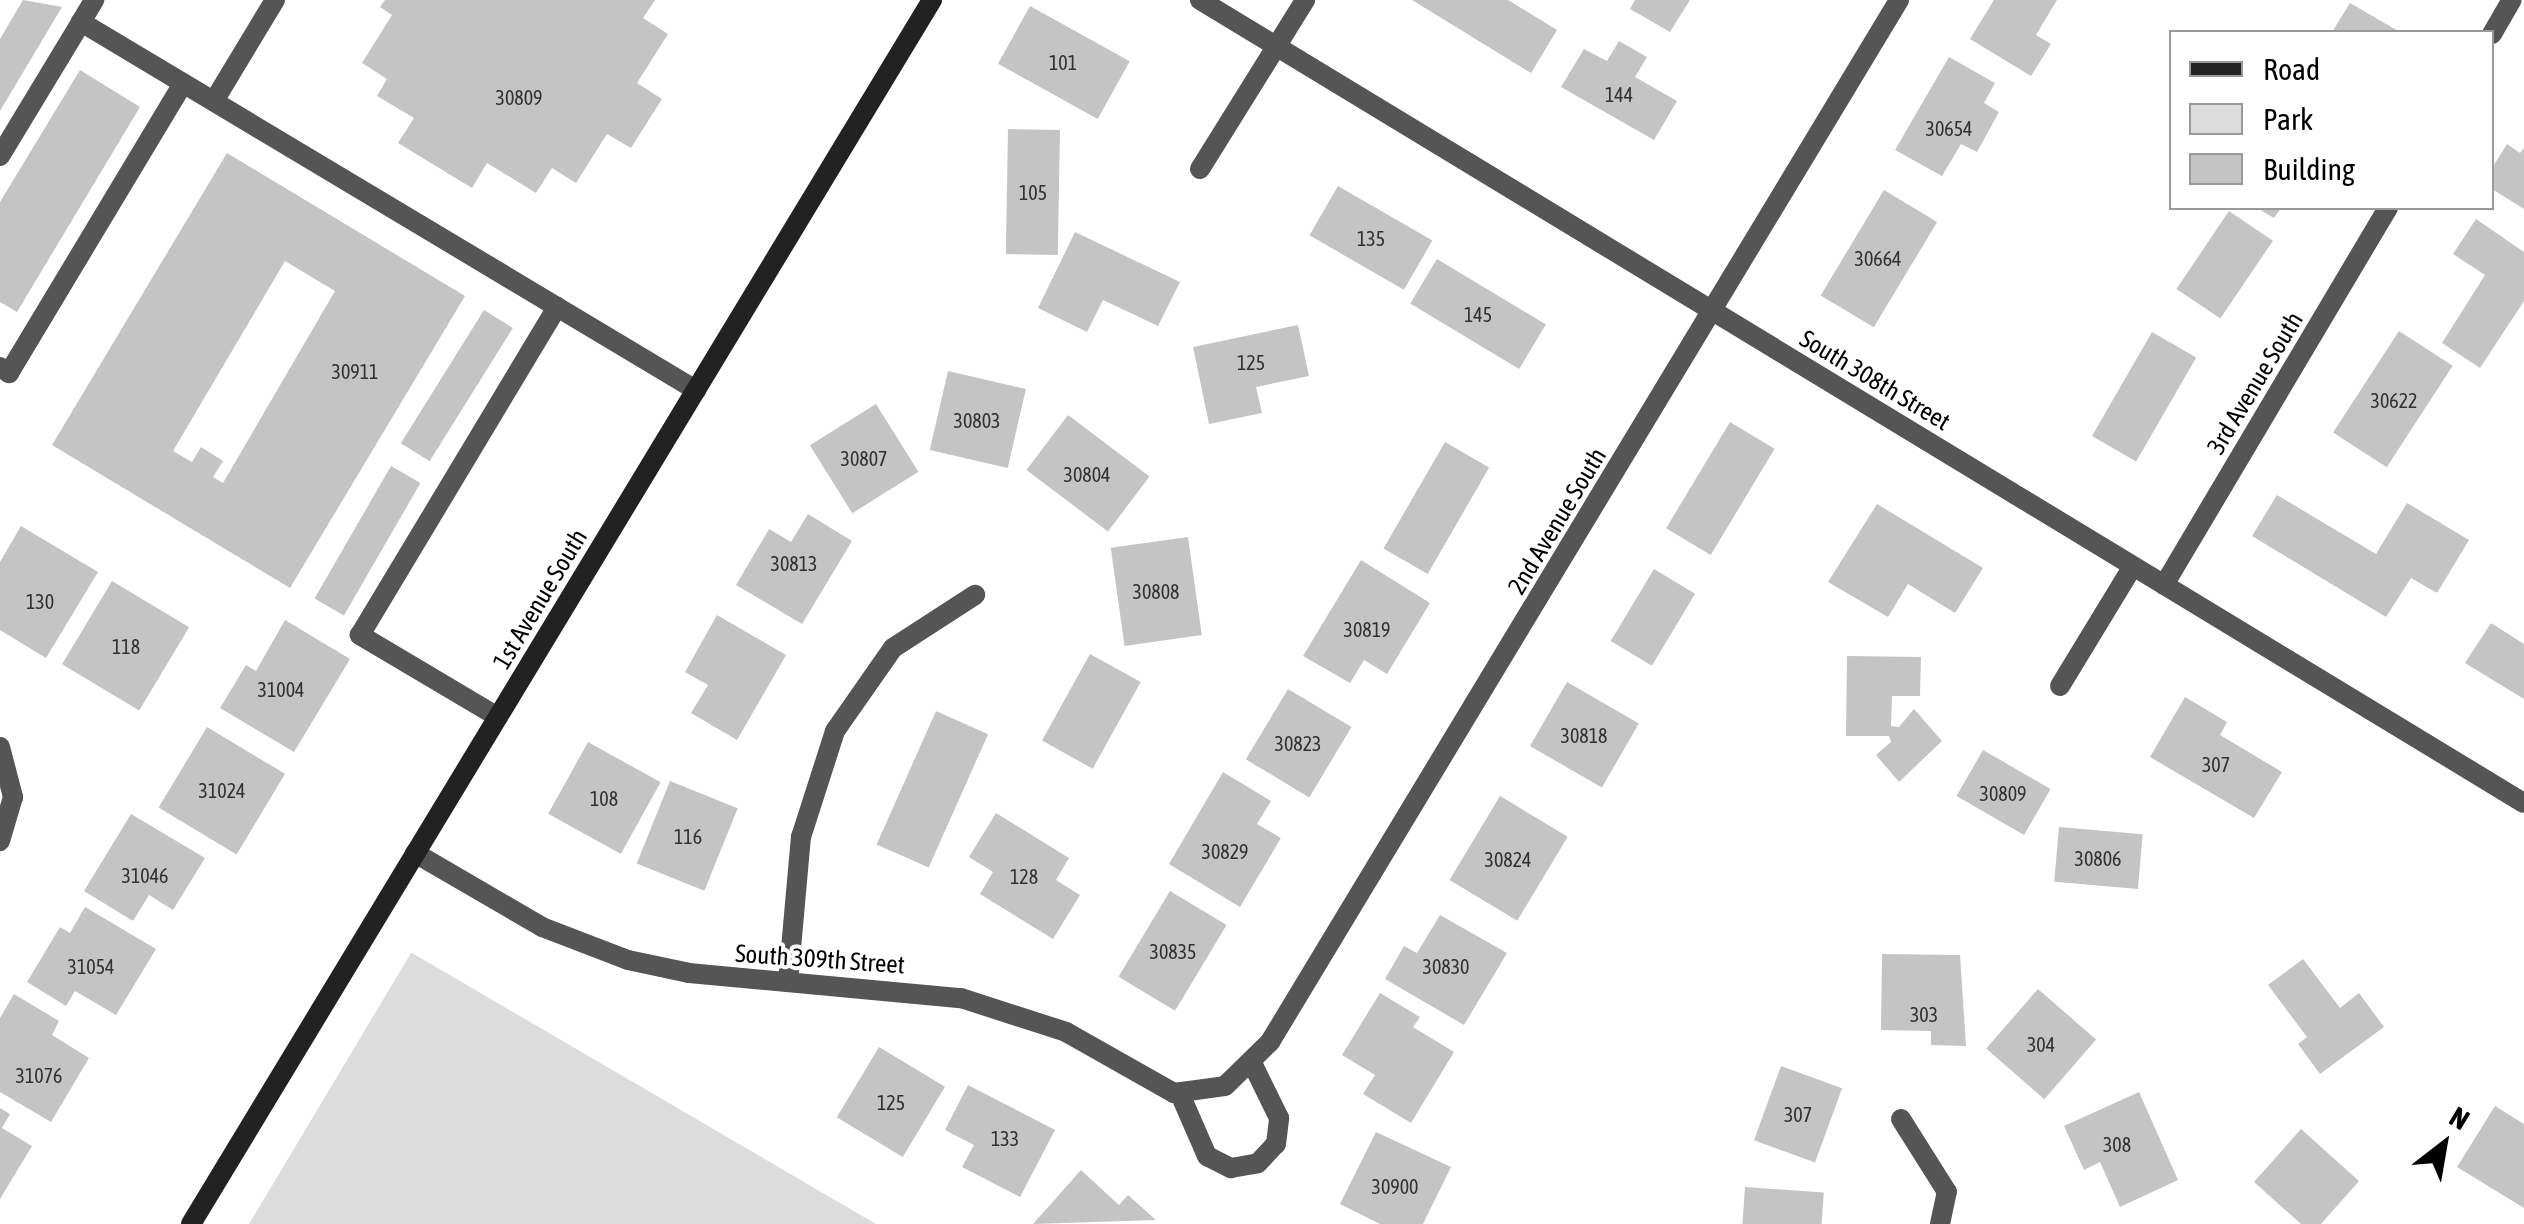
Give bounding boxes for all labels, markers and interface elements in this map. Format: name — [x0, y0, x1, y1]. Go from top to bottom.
legend — [2169, 30, 2494, 210]
house number: 101 — [1049, 50, 1077, 74]
text: Road — [2263, 52, 2320, 86]
house number: 144 — [1605, 82, 1633, 106]
house number: 30809 — [496, 85, 542, 109]
text: Park — [2263, 102, 2313, 136]
house number: 30654 — [1926, 116, 1972, 140]
text: Building — [2263, 152, 2355, 186]
house number: 105 — [1019, 180, 1047, 204]
house number: 135 — [1357, 226, 1385, 250]
house number: 30664 — [1855, 246, 1901, 270]
house number: 145 — [1464, 302, 1492, 326]
street label: 3rd Avenue South — [2201, 306, 2309, 460]
street label: South 308th Street — [1794, 323, 1956, 437]
house number: 125 — [1237, 350, 1265, 374]
house number: 30911 — [332, 359, 378, 383]
house number: 30622 — [2371, 388, 2417, 412]
house number: 30803 — [954, 408, 1000, 432]
street label: 2nd Avenue South — [1502, 442, 1612, 600]
house number: 30807 — [841, 446, 887, 470]
house number: 30804 — [1064, 462, 1110, 486]
street label: 1st Avenue South — [487, 524, 593, 674]
house number: 30813 — [771, 551, 817, 575]
house number: 30808 — [1133, 579, 1179, 603]
house number: 130 — [26, 589, 54, 613]
house number: 30819 — [1344, 617, 1390, 641]
house number: 118 — [112, 634, 140, 658]
house number: 31004 — [258, 677, 304, 701]
house number: 30818 — [1561, 723, 1607, 747]
house number: 30823 — [1275, 731, 1321, 755]
house number: 307 — [2202, 752, 2230, 776]
house number: 31024 — [199, 778, 245, 802]
house number: 30809 — [1980, 781, 2026, 805]
house number: 108 — [590, 786, 618, 810]
house number: 116 — [674, 824, 702, 848]
house number: 30829 — [1202, 839, 1248, 863]
house number: 30806 — [2075, 846, 2121, 870]
house number: 30824 — [1485, 847, 1531, 871]
house number: 31046 — [122, 863, 168, 887]
house number: 128 — [1010, 864, 1038, 888]
street label: South 309th Street — [734, 938, 906, 980]
house number: 30835 — [1150, 939, 1196, 963]
house number: 31054 — [68, 954, 114, 978]
house number: 30830 — [1423, 954, 1469, 978]
house number: 303 — [1910, 1002, 1938, 1026]
house number: 304 — [2027, 1032, 2055, 1056]
house number: 31076 — [16, 1063, 62, 1087]
house number: 125 — [877, 1090, 905, 1114]
north arrow — [2394, 1094, 2494, 1194]
text: N — [2444, 1100, 2475, 1136]
house number: 307 — [1784, 1102, 1812, 1126]
house number: 133 — [991, 1126, 1019, 1150]
house number: 308 — [2103, 1132, 2131, 1156]
house number: 30900 — [1372, 1174, 1418, 1198]

